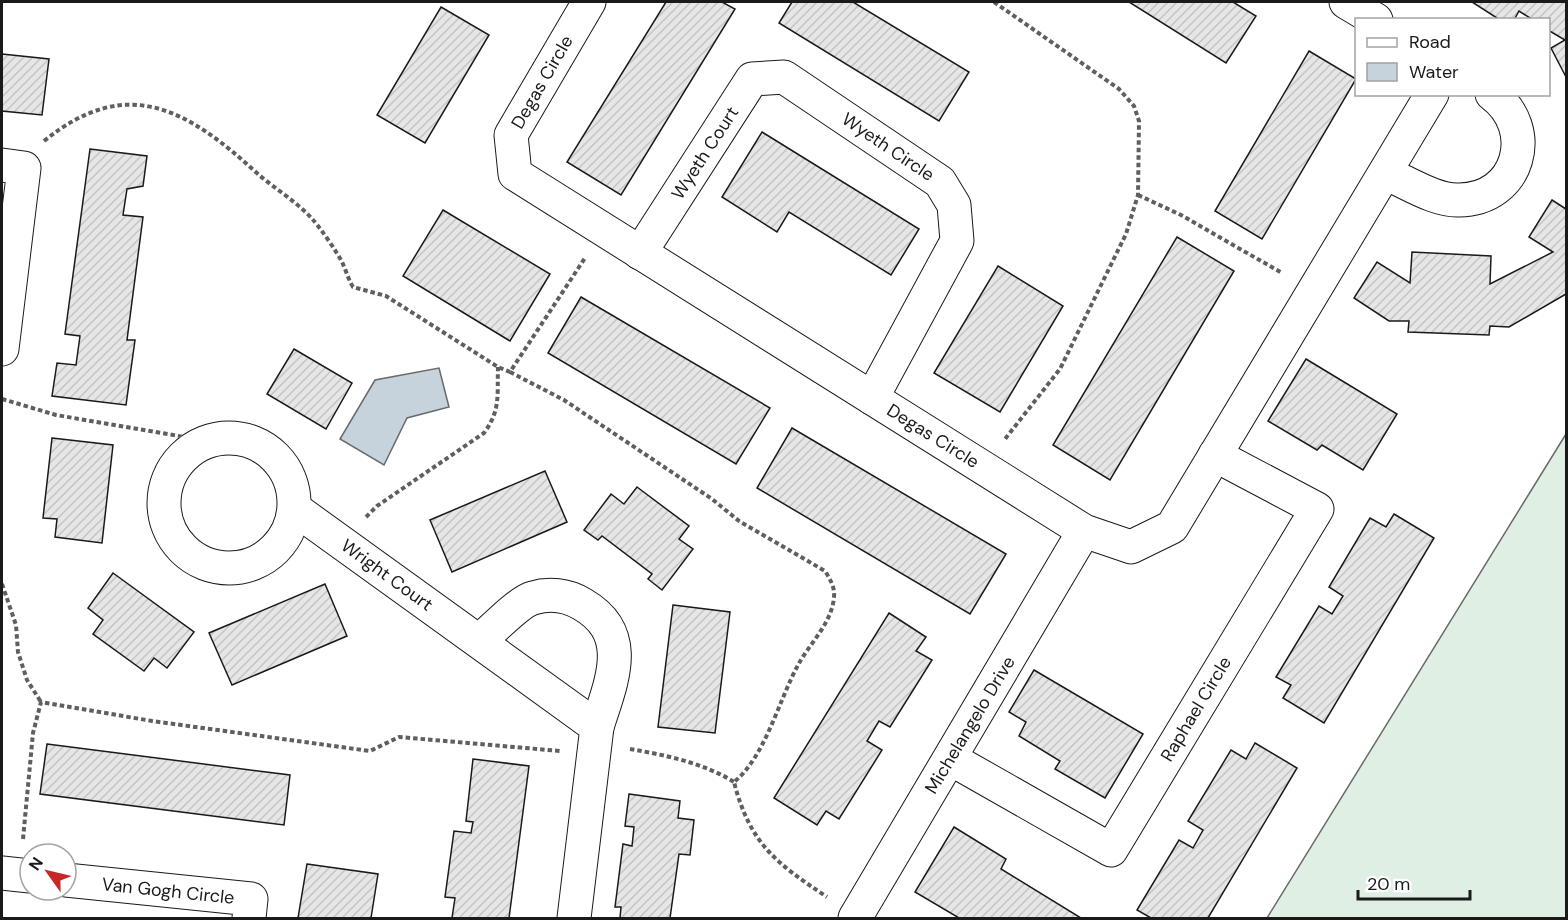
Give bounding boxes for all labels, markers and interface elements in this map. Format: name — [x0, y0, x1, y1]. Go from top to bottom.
legend — [1355, 18, 1550, 96]
text: Road — [1409, 30, 1451, 54]
street label: Degas Circle — [506, 31, 578, 133]
text: Water — [1409, 60, 1459, 84]
street label: Wyeth Court — [666, 102, 744, 204]
street label: Wyeth Circle — [837, 107, 939, 187]
street label: Degas Circle — [882, 398, 984, 474]
street label: Wright Court — [336, 534, 438, 616]
street label: Michelangelo Drive — [919, 652, 1021, 798]
street label: Raphael Circle — [1155, 652, 1237, 766]
north arrow — [18, 842, 78, 902]
text: N — [24, 853, 48, 875]
scale bar — [1358, 863, 1470, 901]
street label: Van Gogh Circle — [101, 872, 235, 910]
text: 20 m — [1367, 872, 1410, 896]

